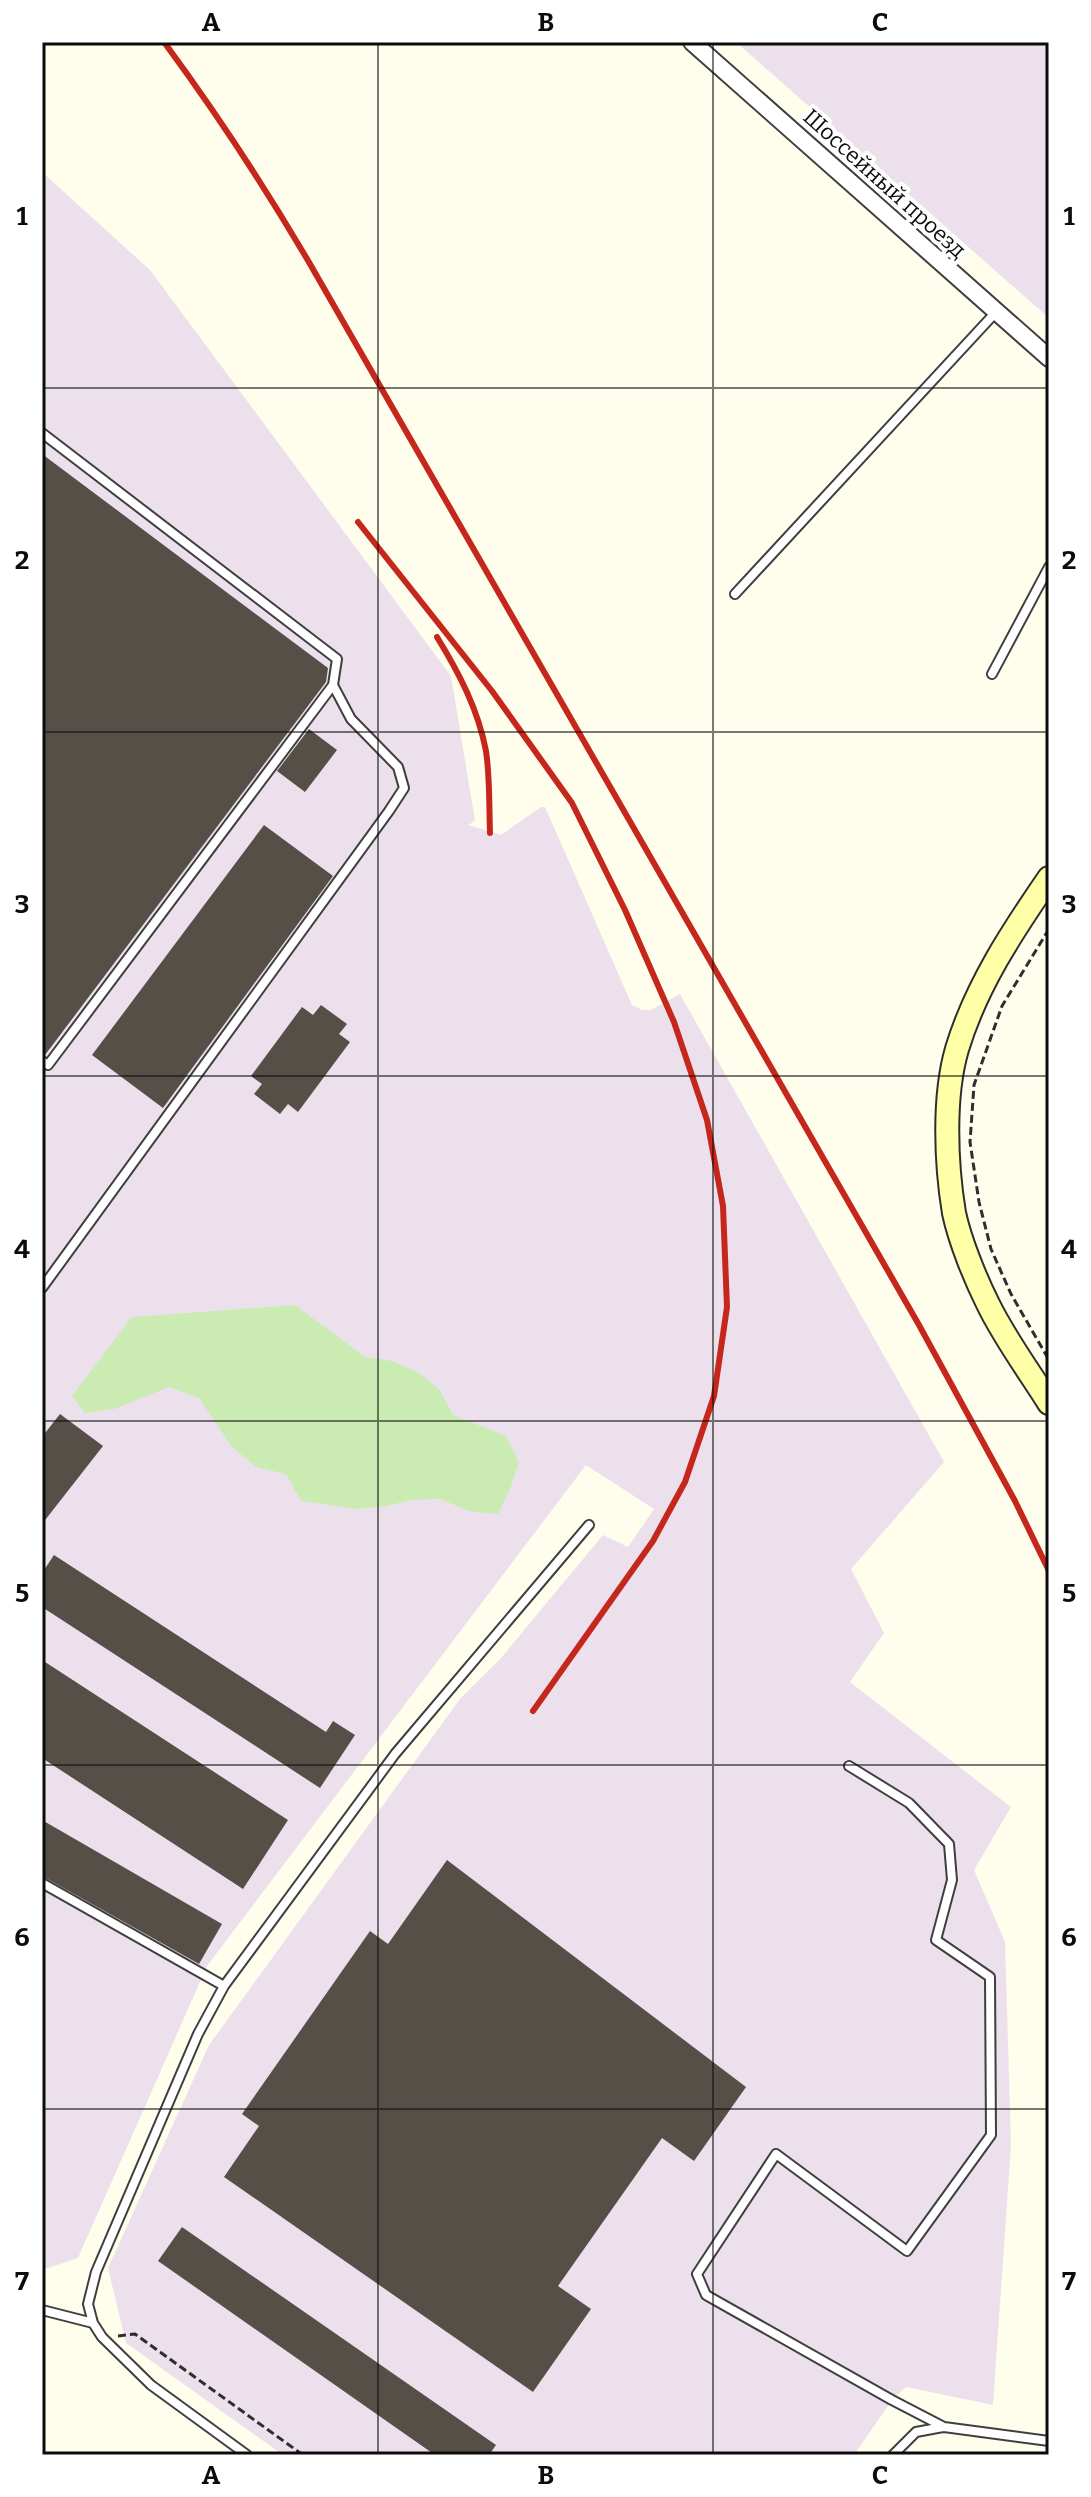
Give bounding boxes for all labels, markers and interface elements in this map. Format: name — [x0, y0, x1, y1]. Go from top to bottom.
text: A — [202, 7, 221, 38]
text: B — [538, 7, 554, 38]
text: C — [872, 7, 888, 38]
street label: Шоссейный проезд — [798, 103, 972, 264]
text: 1 — [16, 201, 28, 232]
text: 1 — [1063, 201, 1075, 232]
text: 2 — [15, 545, 29, 576]
text: 2 — [1062, 545, 1076, 576]
text: 3 — [15, 889, 29, 920]
text: 3 — [1062, 889, 1076, 920]
text: 4 — [14, 1234, 30, 1265]
text: 4 — [1061, 1234, 1077, 1265]
text: 5 — [15, 1578, 29, 1609]
text: 5 — [1062, 1578, 1076, 1609]
text: 6 — [14, 1922, 30, 1953]
text: 6 — [1061, 1922, 1077, 1953]
text: 7 — [15, 2266, 29, 2297]
text: 7 — [1062, 2266, 1076, 2297]
text: A — [202, 2460, 221, 2491]
text: B — [538, 2460, 554, 2491]
text: C — [872, 2460, 888, 2491]

